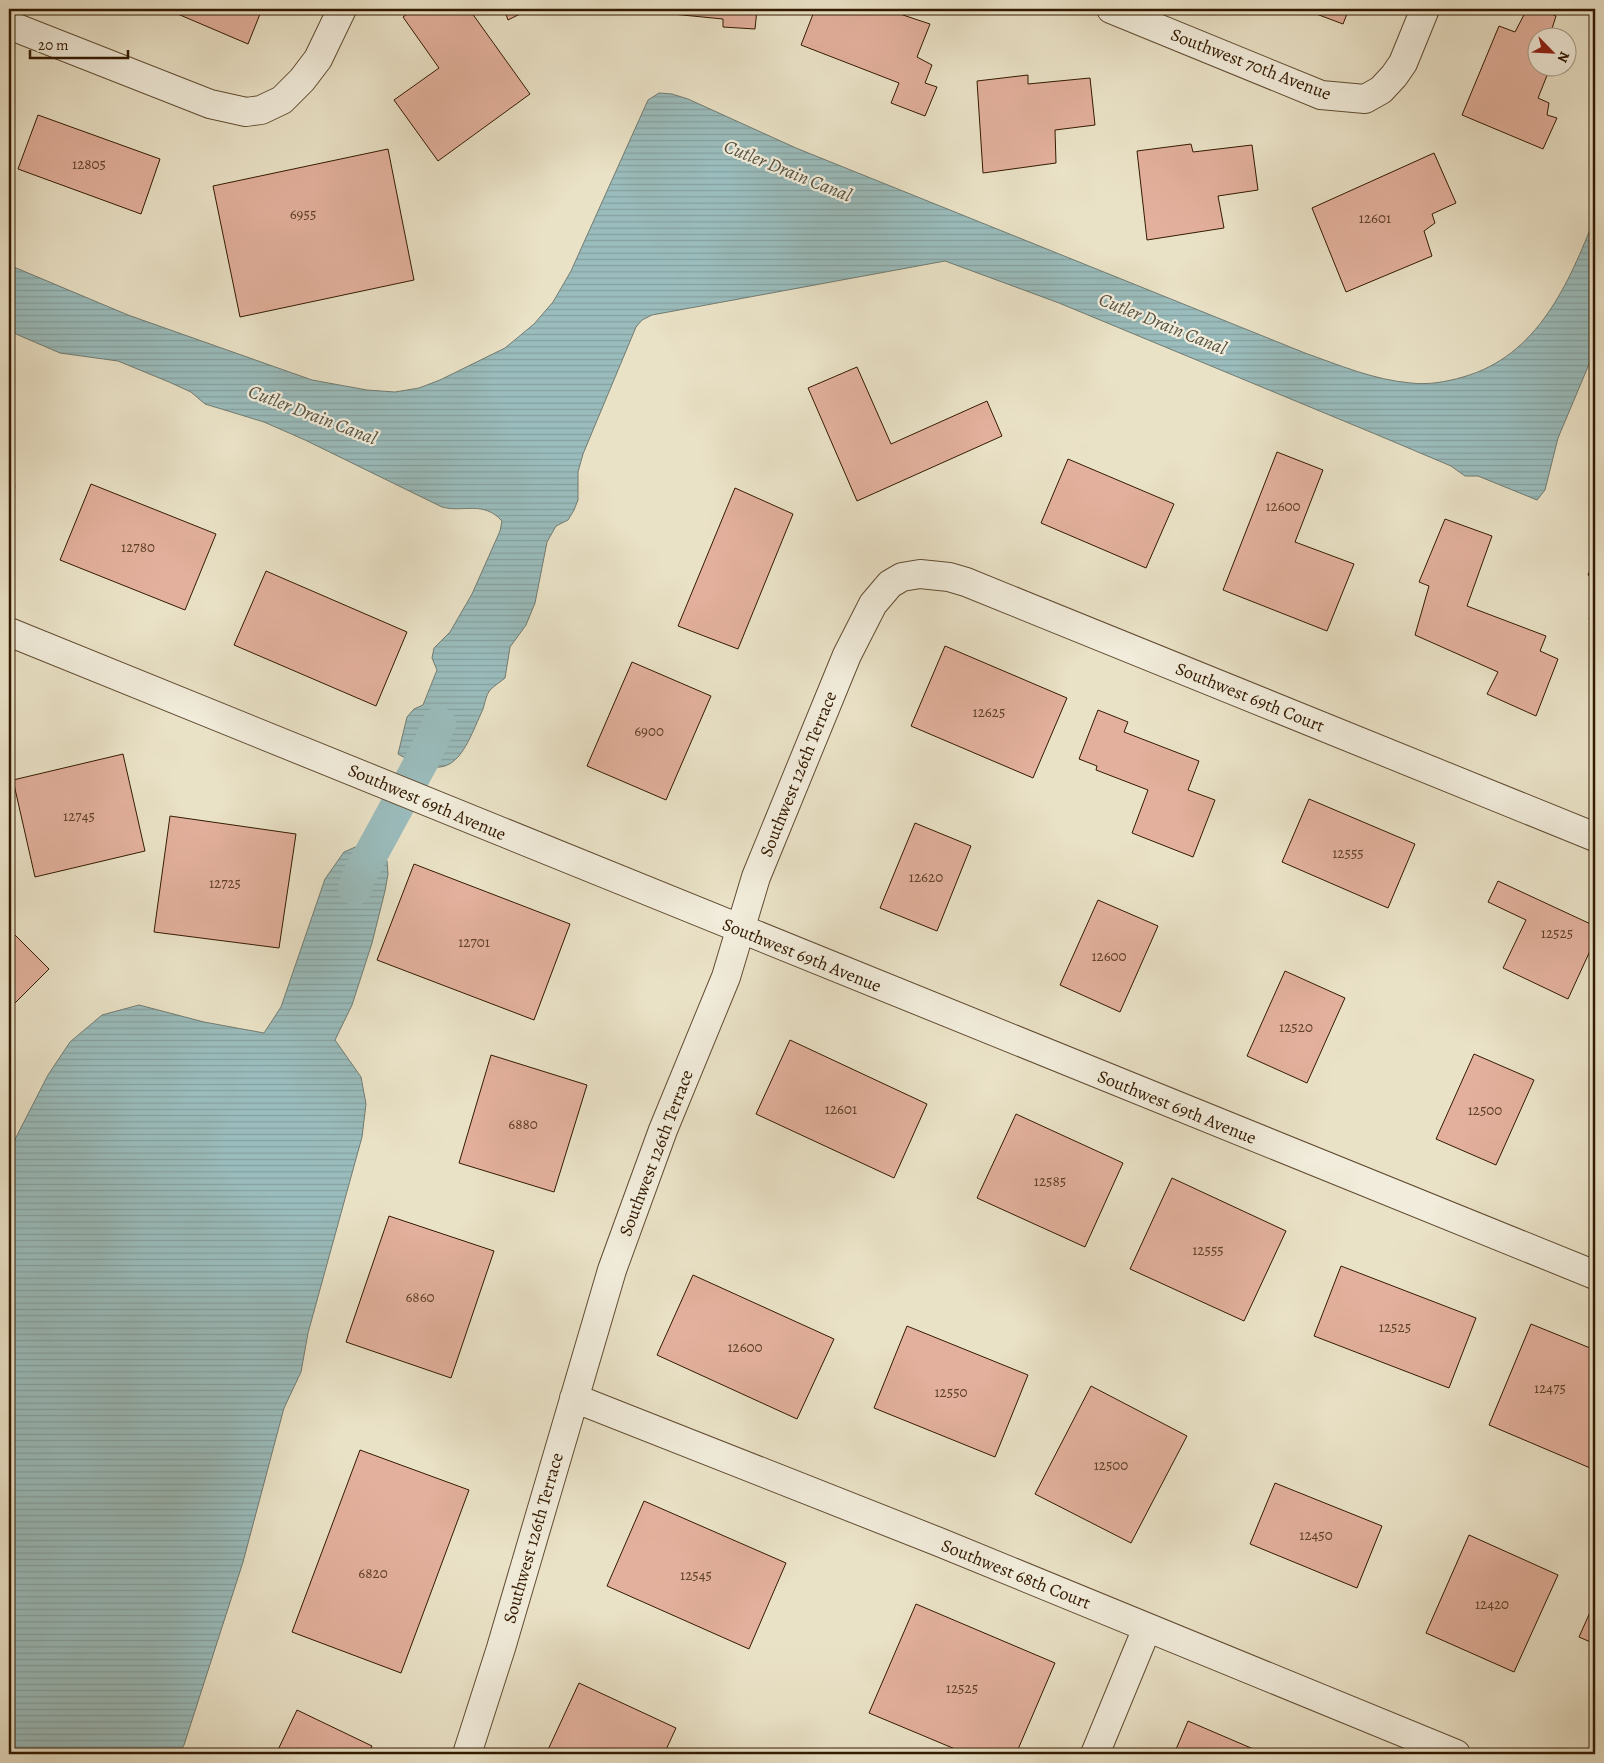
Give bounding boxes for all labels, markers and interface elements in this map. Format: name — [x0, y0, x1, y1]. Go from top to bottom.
street label: Southwest 70th Avenue — [1167, 22, 1335, 106]
scale bar — [30, 28, 128, 60]
north arrow — [1526, 28, 1576, 78]
text: 20 m — [38, 35, 69, 55]
text: N — [1553, 49, 1574, 66]
water label: Cutler Drain Canal — [720, 133, 856, 209]
house number: 12805 — [72, 154, 106, 174]
house number: 6955 — [290, 204, 316, 224]
house number: 12601 — [1359, 208, 1391, 228]
water label: Cutler Drain Canal — [1095, 286, 1231, 362]
water label: Cutler Drain Canal — [245, 378, 381, 451]
house number: 12600 — [1265, 496, 1301, 516]
house number: 12780 — [121, 537, 155, 557]
street label: Southwest 69th Court — [1172, 656, 1328, 738]
street label: Southwest 126th Terrace — [754, 688, 842, 860]
house number: 12625 — [973, 702, 1005, 722]
house number: 6900 — [634, 721, 664, 741]
street label: Southwest 69th Avenue — [344, 758, 510, 846]
house number: 12745 — [63, 806, 95, 826]
house number: 12555 — [1332, 843, 1364, 863]
house number: 12620 — [909, 867, 943, 887]
house number: 12725 — [209, 873, 241, 893]
street label: Southwest 69th Avenue — [719, 912, 885, 998]
house number: 12525 — [1541, 923, 1573, 943]
house number: 12701 — [458, 932, 490, 952]
house number: 12600 — [1091, 946, 1127, 966]
house number: 12520 — [1279, 1017, 1313, 1037]
street label: Southwest 69th Avenue — [1094, 1064, 1260, 1150]
street label: Southwest 126th Terrace — [613, 1066, 699, 1240]
house number: 12601 — [825, 1099, 857, 1119]
house number: 12500 — [1468, 1100, 1502, 1120]
house number: 6880 — [508, 1114, 538, 1134]
house number: 12585 — [1034, 1171, 1066, 1191]
house number: 12555 — [1192, 1240, 1224, 1260]
house number: 6860 — [405, 1287, 435, 1307]
house number: 12525 — [1379, 1317, 1411, 1337]
house number: 12600 — [727, 1337, 763, 1357]
house number: 12475 — [1534, 1378, 1566, 1398]
house number: 12550 — [934, 1382, 968, 1402]
street label: Southwest 126th Terrace — [497, 1450, 569, 1626]
house number: 12500 — [1094, 1455, 1128, 1475]
house number: 12450 — [1299, 1525, 1333, 1545]
street label: Southwest 68th Court — [938, 1533, 1094, 1615]
house number: 6820 — [358, 1563, 388, 1583]
house number: 12545 — [680, 1565, 712, 1585]
house number: 12420 — [1475, 1594, 1509, 1614]
house number: 12525 — [946, 1678, 978, 1698]

